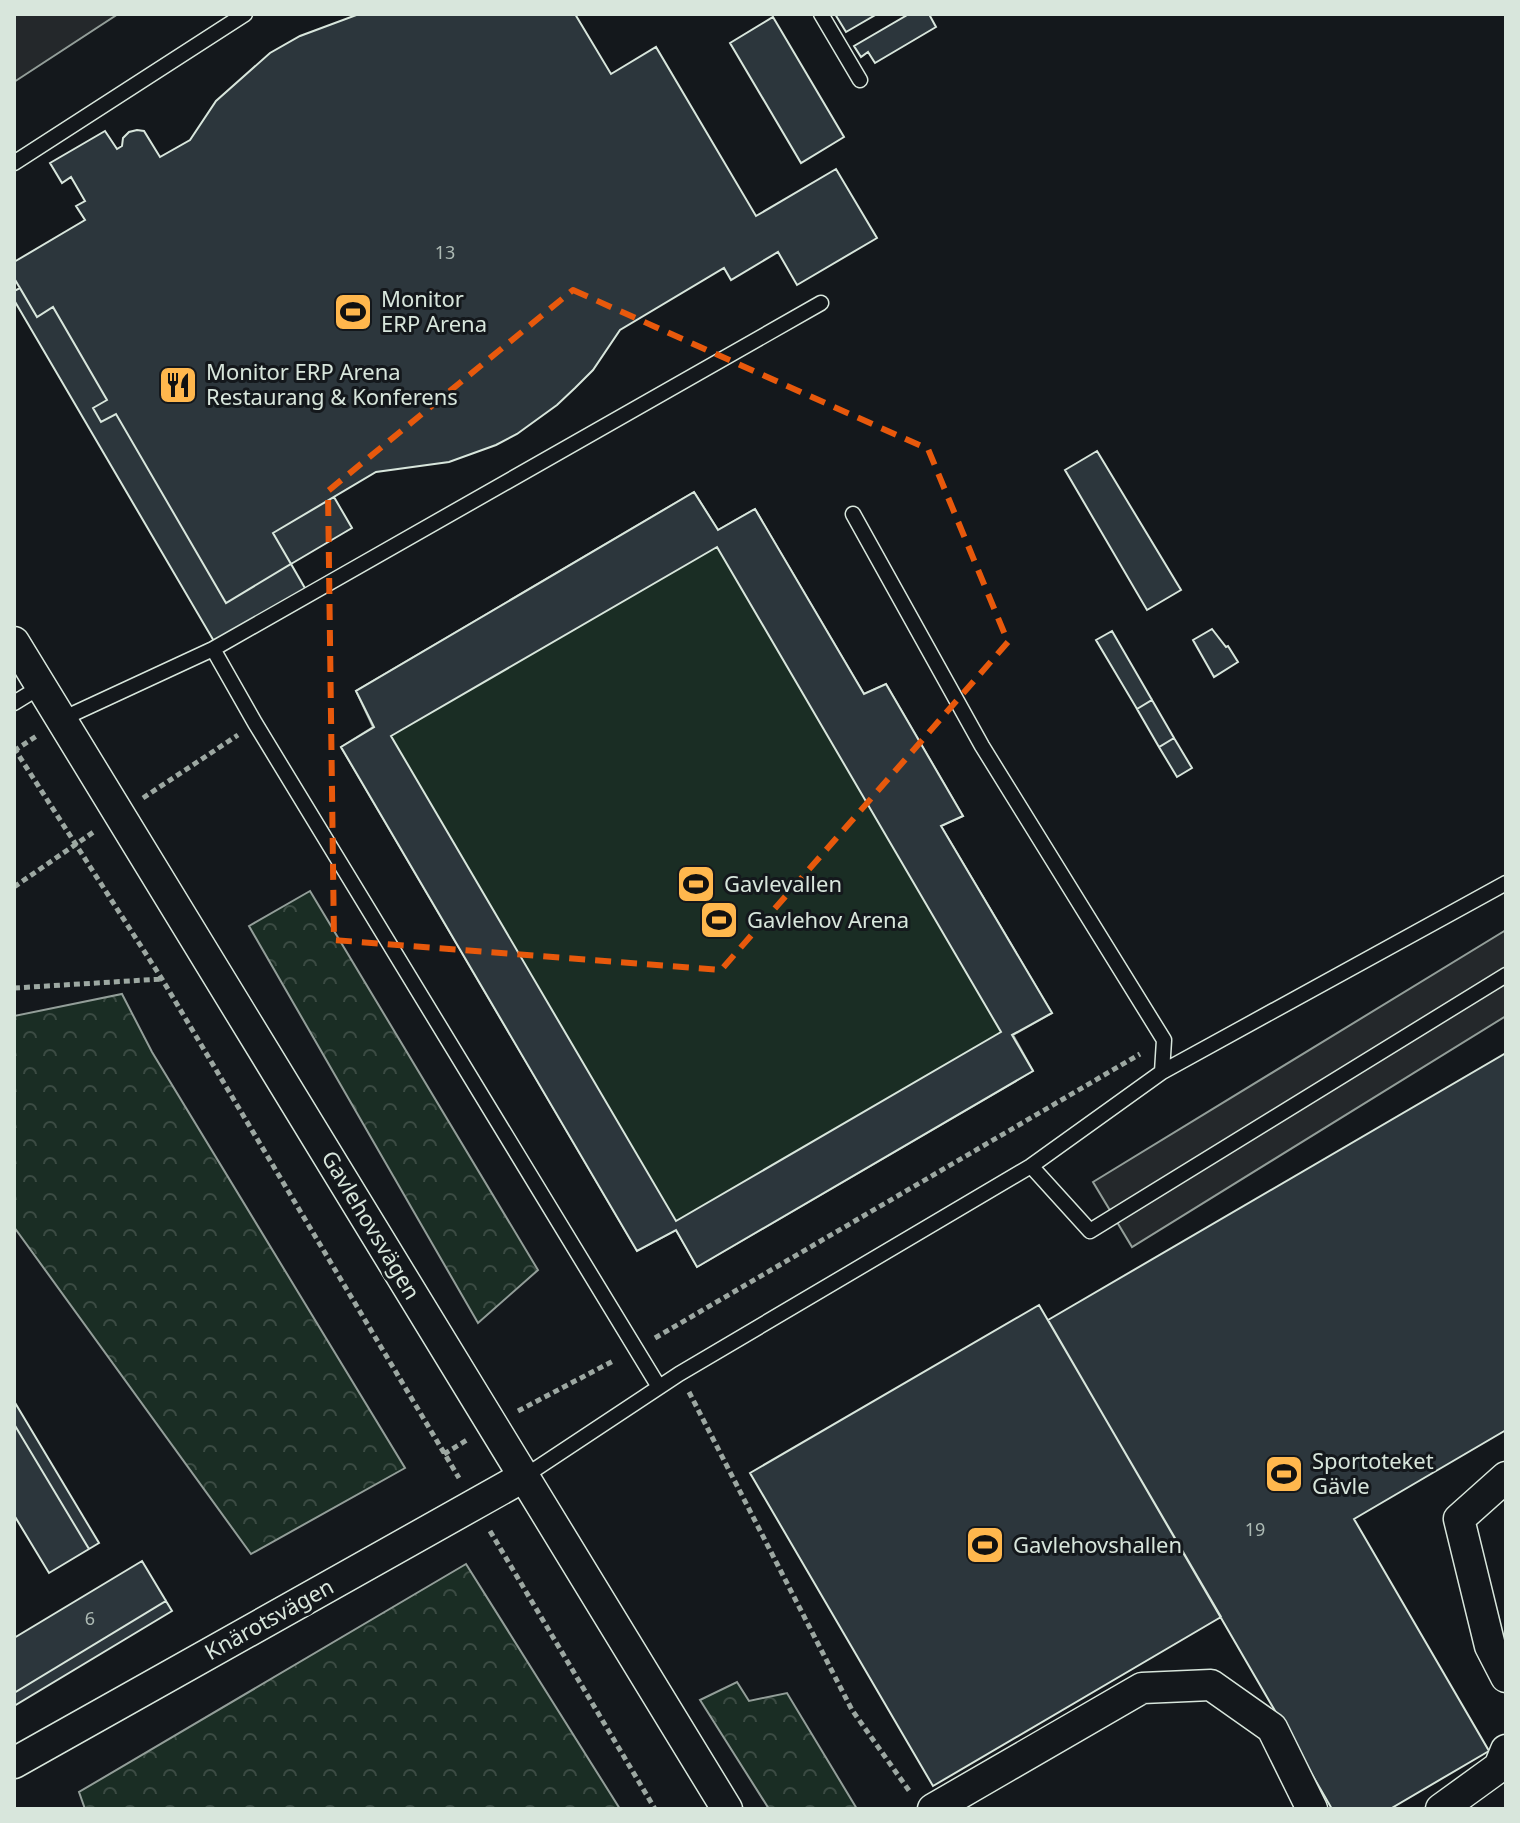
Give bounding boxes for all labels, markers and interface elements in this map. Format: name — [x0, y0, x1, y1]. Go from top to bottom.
house number: 13 — [435, 240, 455, 264]
place label: Monitor ERP Arena — [381, 283, 487, 338]
sports icon: Monitor ERP Arena — [332, 291, 374, 333]
place label: Monitor ERP Arena Restaurang & Konferens — [206, 356, 458, 411]
restaurant icon: Monitor ERP Arena Restaurang & Konferens — [157, 364, 199, 406]
sports icon: Gavlevallen — [675, 863, 717, 905]
place label: Gavlevallen — [724, 868, 842, 898]
sports icon: Gavlehov Arena — [698, 899, 740, 941]
place label: Gavlehov Arena — [747, 904, 909, 934]
street label: Gavlehovsvägen — [316, 1144, 428, 1305]
place label: Sportoteket Gävle — [1312, 1445, 1434, 1500]
sports icon: Sportoteket Gävle — [1263, 1453, 1305, 1495]
house number: 19 — [1245, 1517, 1265, 1541]
sports icon: Gavlehovshallen — [964, 1524, 1006, 1566]
place label: Gavlehovshallen — [1013, 1529, 1182, 1559]
street label: Knärotsvägen — [199, 1570, 338, 1666]
house number: 6 — [85, 1606, 95, 1630]

